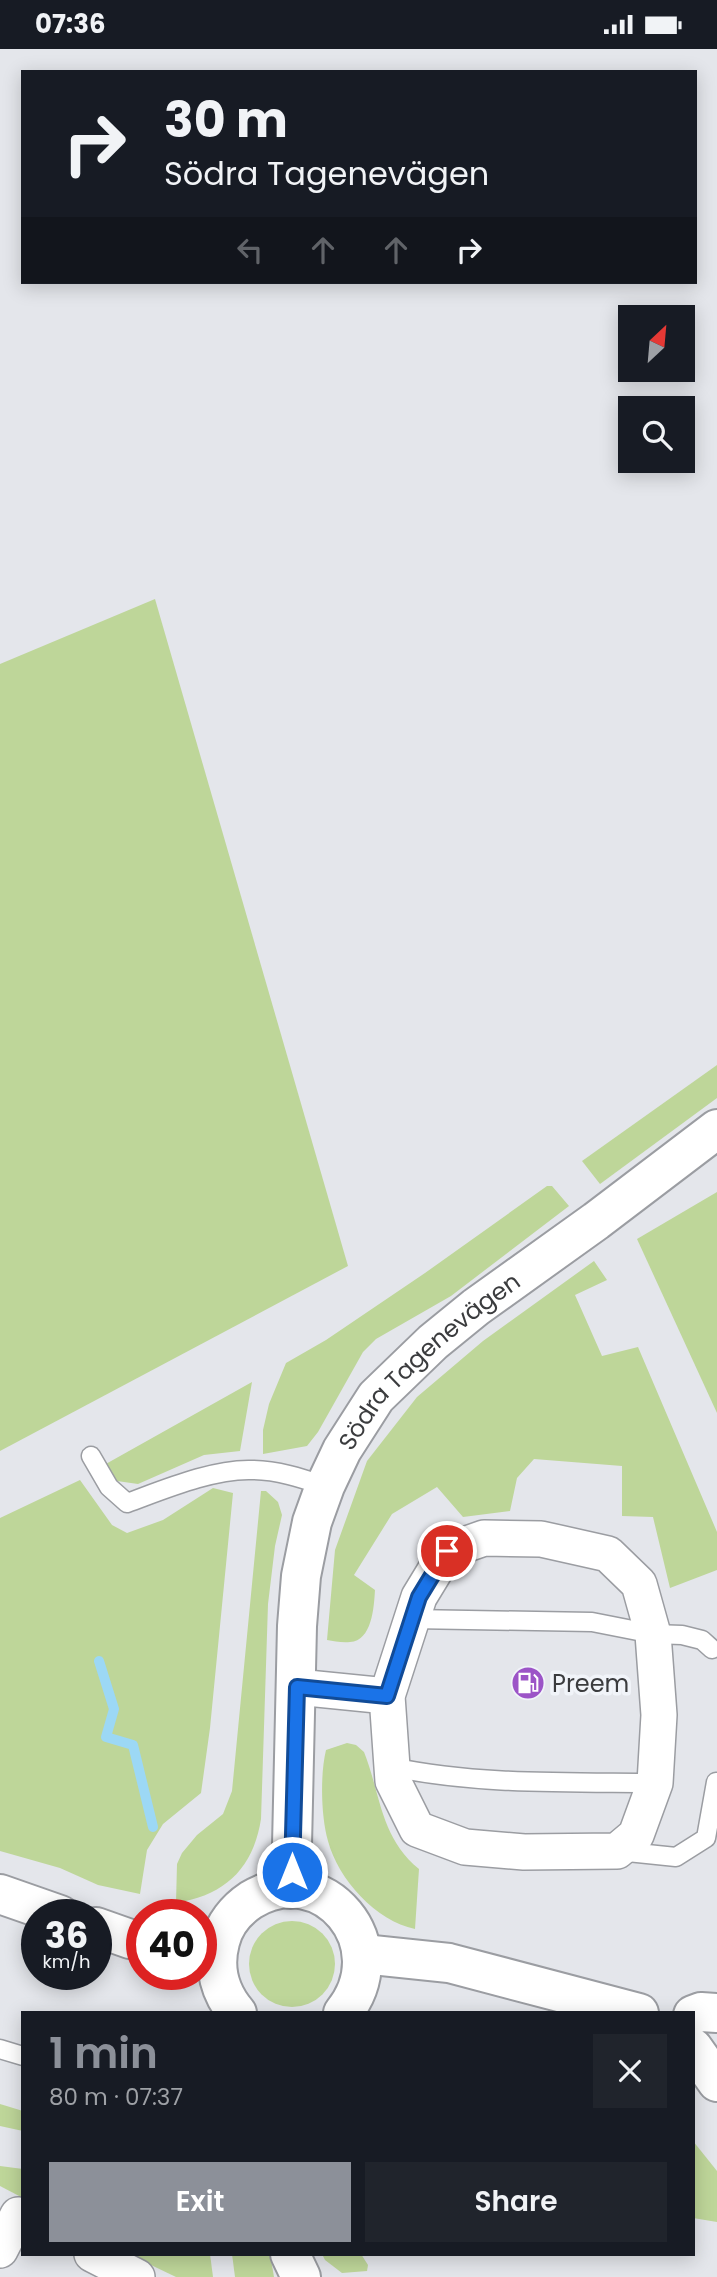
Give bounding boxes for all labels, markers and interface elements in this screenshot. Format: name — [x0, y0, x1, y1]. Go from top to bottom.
text: 07:36 — [35, 6, 106, 42]
text: 30 m — [164, 86, 288, 154]
icon: right — [49, 98, 140, 189]
text: Södra Tagenevägen — [164, 151, 489, 196]
icon: left — [231, 231, 269, 269]
icon: ahead — [304, 231, 342, 269]
icon: ahead — [377, 231, 415, 269]
icon: right — [450, 231, 488, 269]
north arrow — [618, 305, 695, 381]
map controls — [618, 305, 695, 473]
button: search — [618, 396, 695, 473]
street label: Södra Tagenevägen — [330, 1264, 526, 1456]
pin — [417, 1521, 477, 1581]
icon: arrive — [428, 1532, 466, 1570]
fuel station icon: Preem — [509, 1664, 547, 1702]
place label: Preem — [552, 1667, 629, 1700]
position arrow — [255, 1835, 329, 1909]
speed limit sign: 40 — [126, 1899, 217, 1990]
text: 36 — [45, 1911, 88, 1960]
text: km/h — [43, 1949, 90, 1974]
text: 1 min — [49, 2024, 158, 2083]
button: close — [593, 2034, 667, 2108]
text: 80 m · 07:37 — [49, 2081, 183, 2113]
button: Exit — [49, 2162, 351, 2242]
button: Share — [365, 2162, 667, 2242]

